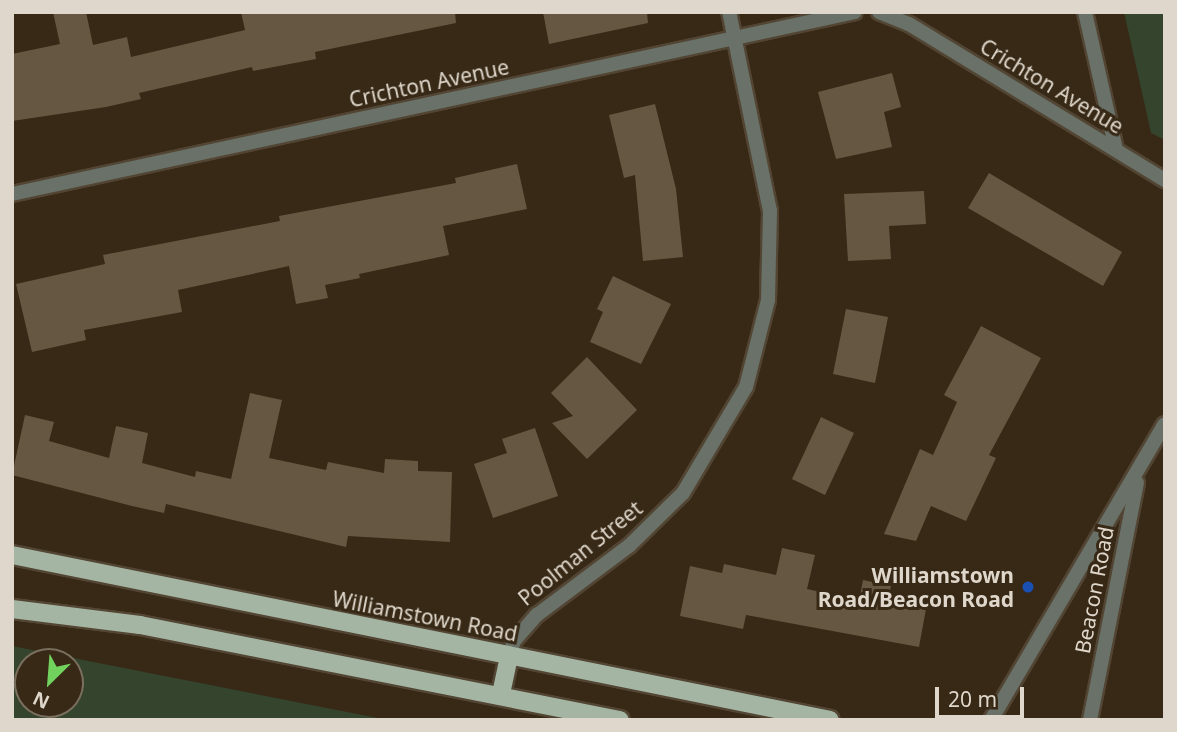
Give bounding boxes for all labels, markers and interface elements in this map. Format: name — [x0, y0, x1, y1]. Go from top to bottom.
street label: Crichton Avenue — [976, 33, 1128, 139]
street label: Crichton Avenue — [347, 54, 511, 112]
street label: Poolman Street — [513, 495, 647, 611]
street label: Beacon Road — [1069, 524, 1119, 656]
place label: Williamstown Road/Beacon Road — [818, 562, 1014, 612]
marker: Williamstown Road/Beacon Road — [1020, 579, 1036, 595]
street label: Williamstown Road — [330, 586, 520, 646]
north arrow — [14, 648, 84, 718]
scale bar — [939, 672, 1028, 716]
text: N — [28, 685, 53, 715]
text: 20 m — [948, 685, 997, 713]

